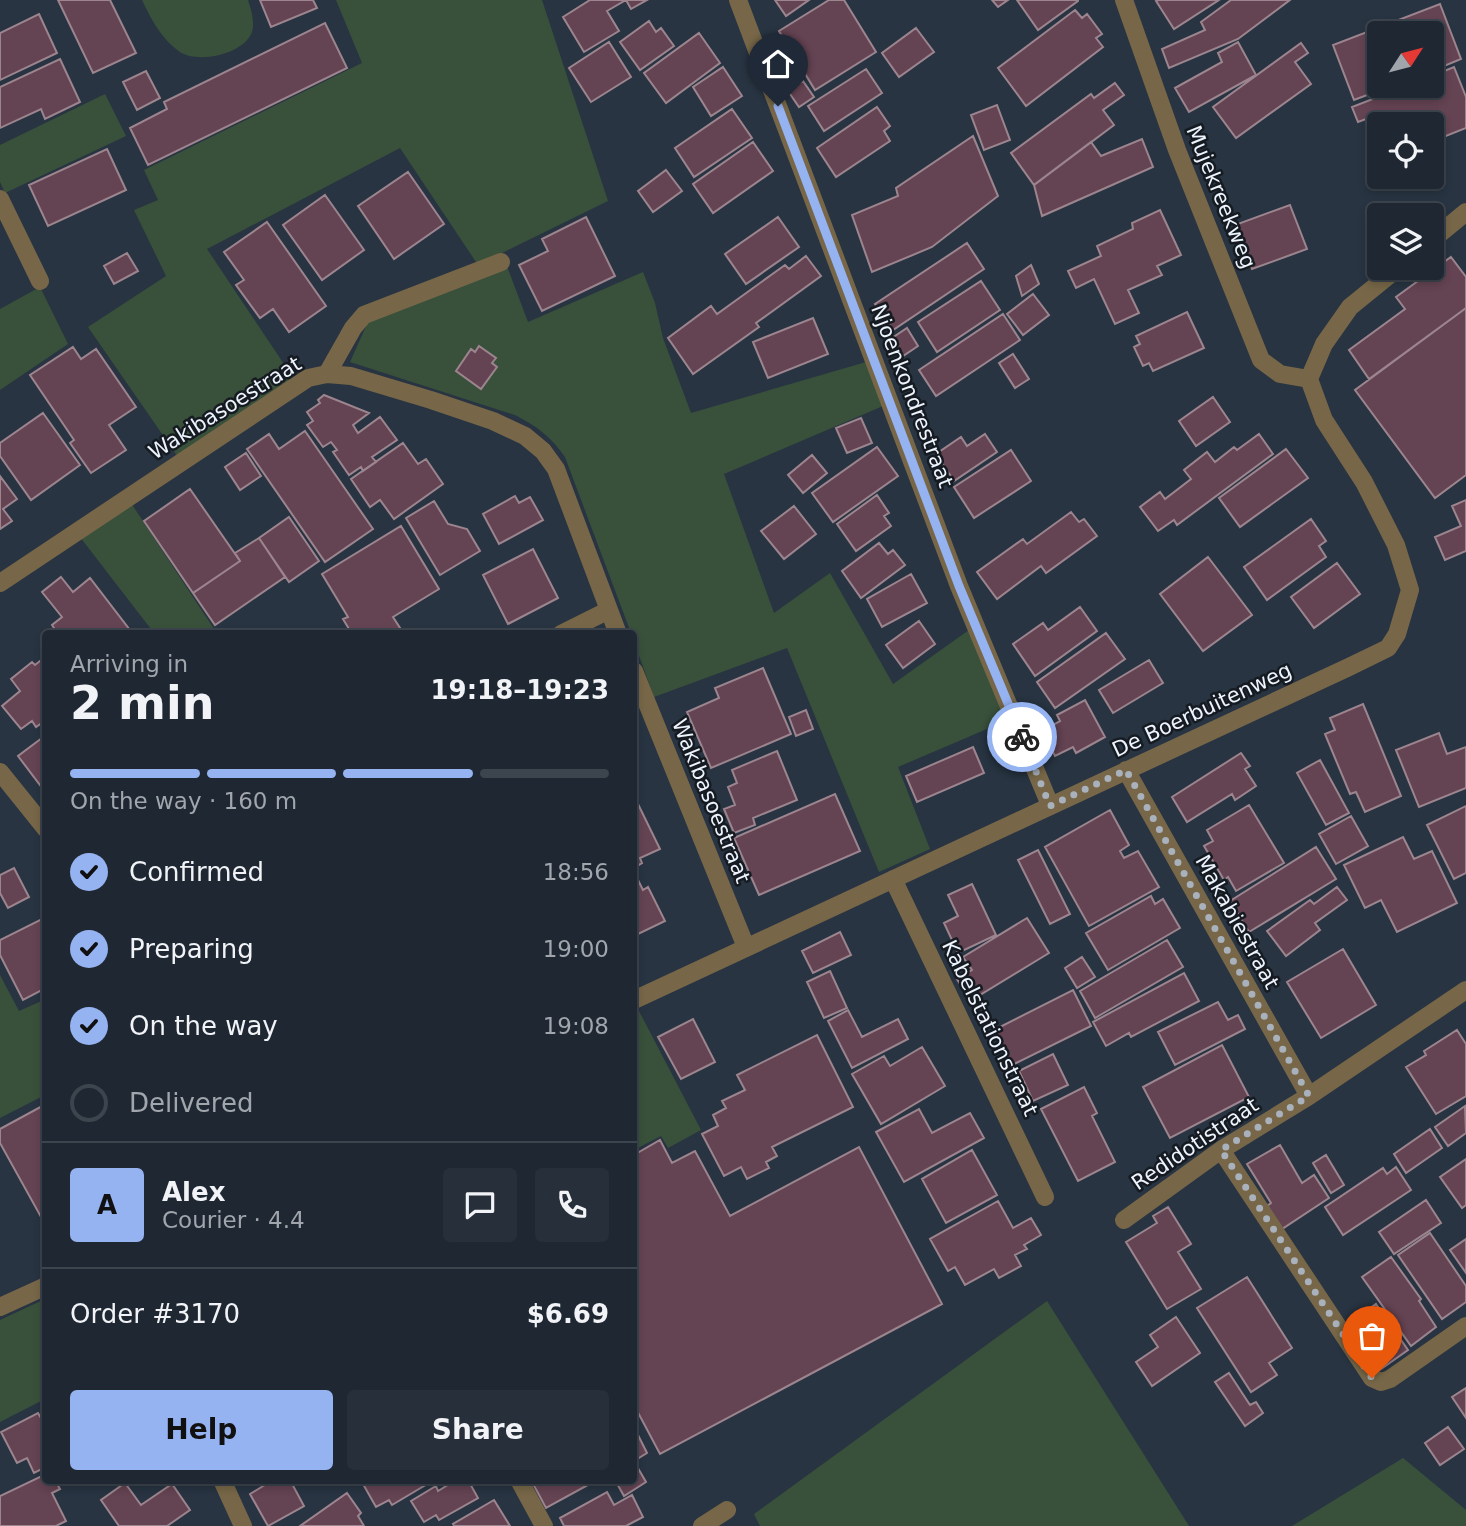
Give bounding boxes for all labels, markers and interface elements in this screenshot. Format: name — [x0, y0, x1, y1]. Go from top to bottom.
north arrow — [1367, 21, 1444, 98]
map controls — [1367, 21, 1444, 280]
pin — [748, 34, 808, 106]
icon: home — [759, 45, 797, 83]
button: locate — [1367, 112, 1444, 189]
street label: Mujekreekweg — [1181, 122, 1261, 272]
button: layers — [1367, 203, 1444, 280]
street label: Njoenkondrestraat — [866, 301, 958, 491]
street label: Wakibasoestraat — [144, 351, 306, 465]
text: Arriving in — [70, 651, 188, 677]
street label: De Boerbuitenweg — [1109, 658, 1295, 762]
text: 19:18–19:23 — [430, 675, 609, 705]
text: 2 min — [70, 676, 214, 730]
courier — [987, 702, 1057, 772]
street label: Wakibasoestraat — [667, 715, 755, 887]
icon: bike — [1003, 718, 1041, 756]
text: On the way · 160 m — [70, 788, 297, 814]
street label: Makabiestraat — [1190, 851, 1284, 993]
icon: check — [70, 853, 108, 891]
text: Confirmed — [129, 857, 264, 887]
text: 18:56 — [543, 859, 609, 885]
icon: check — [70, 930, 108, 968]
text: Preparing — [129, 934, 254, 964]
text: 19:00 — [543, 936, 609, 962]
street label: Kabelstationstraat — [937, 936, 1043, 1120]
icon: check — [70, 1007, 108, 1045]
text: On the way — [129, 1011, 278, 1041]
text: 19:08 — [543, 1013, 609, 1039]
text: Delivered — [129, 1088, 253, 1118]
street label: Redidotistraat — [1127, 1093, 1263, 1195]
button: chat — [443, 1168, 517, 1242]
button: phone — [535, 1168, 609, 1242]
text: Alex — [162, 1177, 225, 1207]
text: A — [97, 1190, 117, 1220]
text: Courier · 4.4 — [162, 1207, 305, 1233]
text: Order #3170 — [70, 1299, 240, 1329]
text: $6.69 — [527, 1299, 609, 1329]
pin — [1342, 1306, 1402, 1378]
icon: bag — [1353, 1317, 1391, 1355]
button: Help — [70, 1390, 333, 1470]
button: Share — [347, 1390, 609, 1470]

